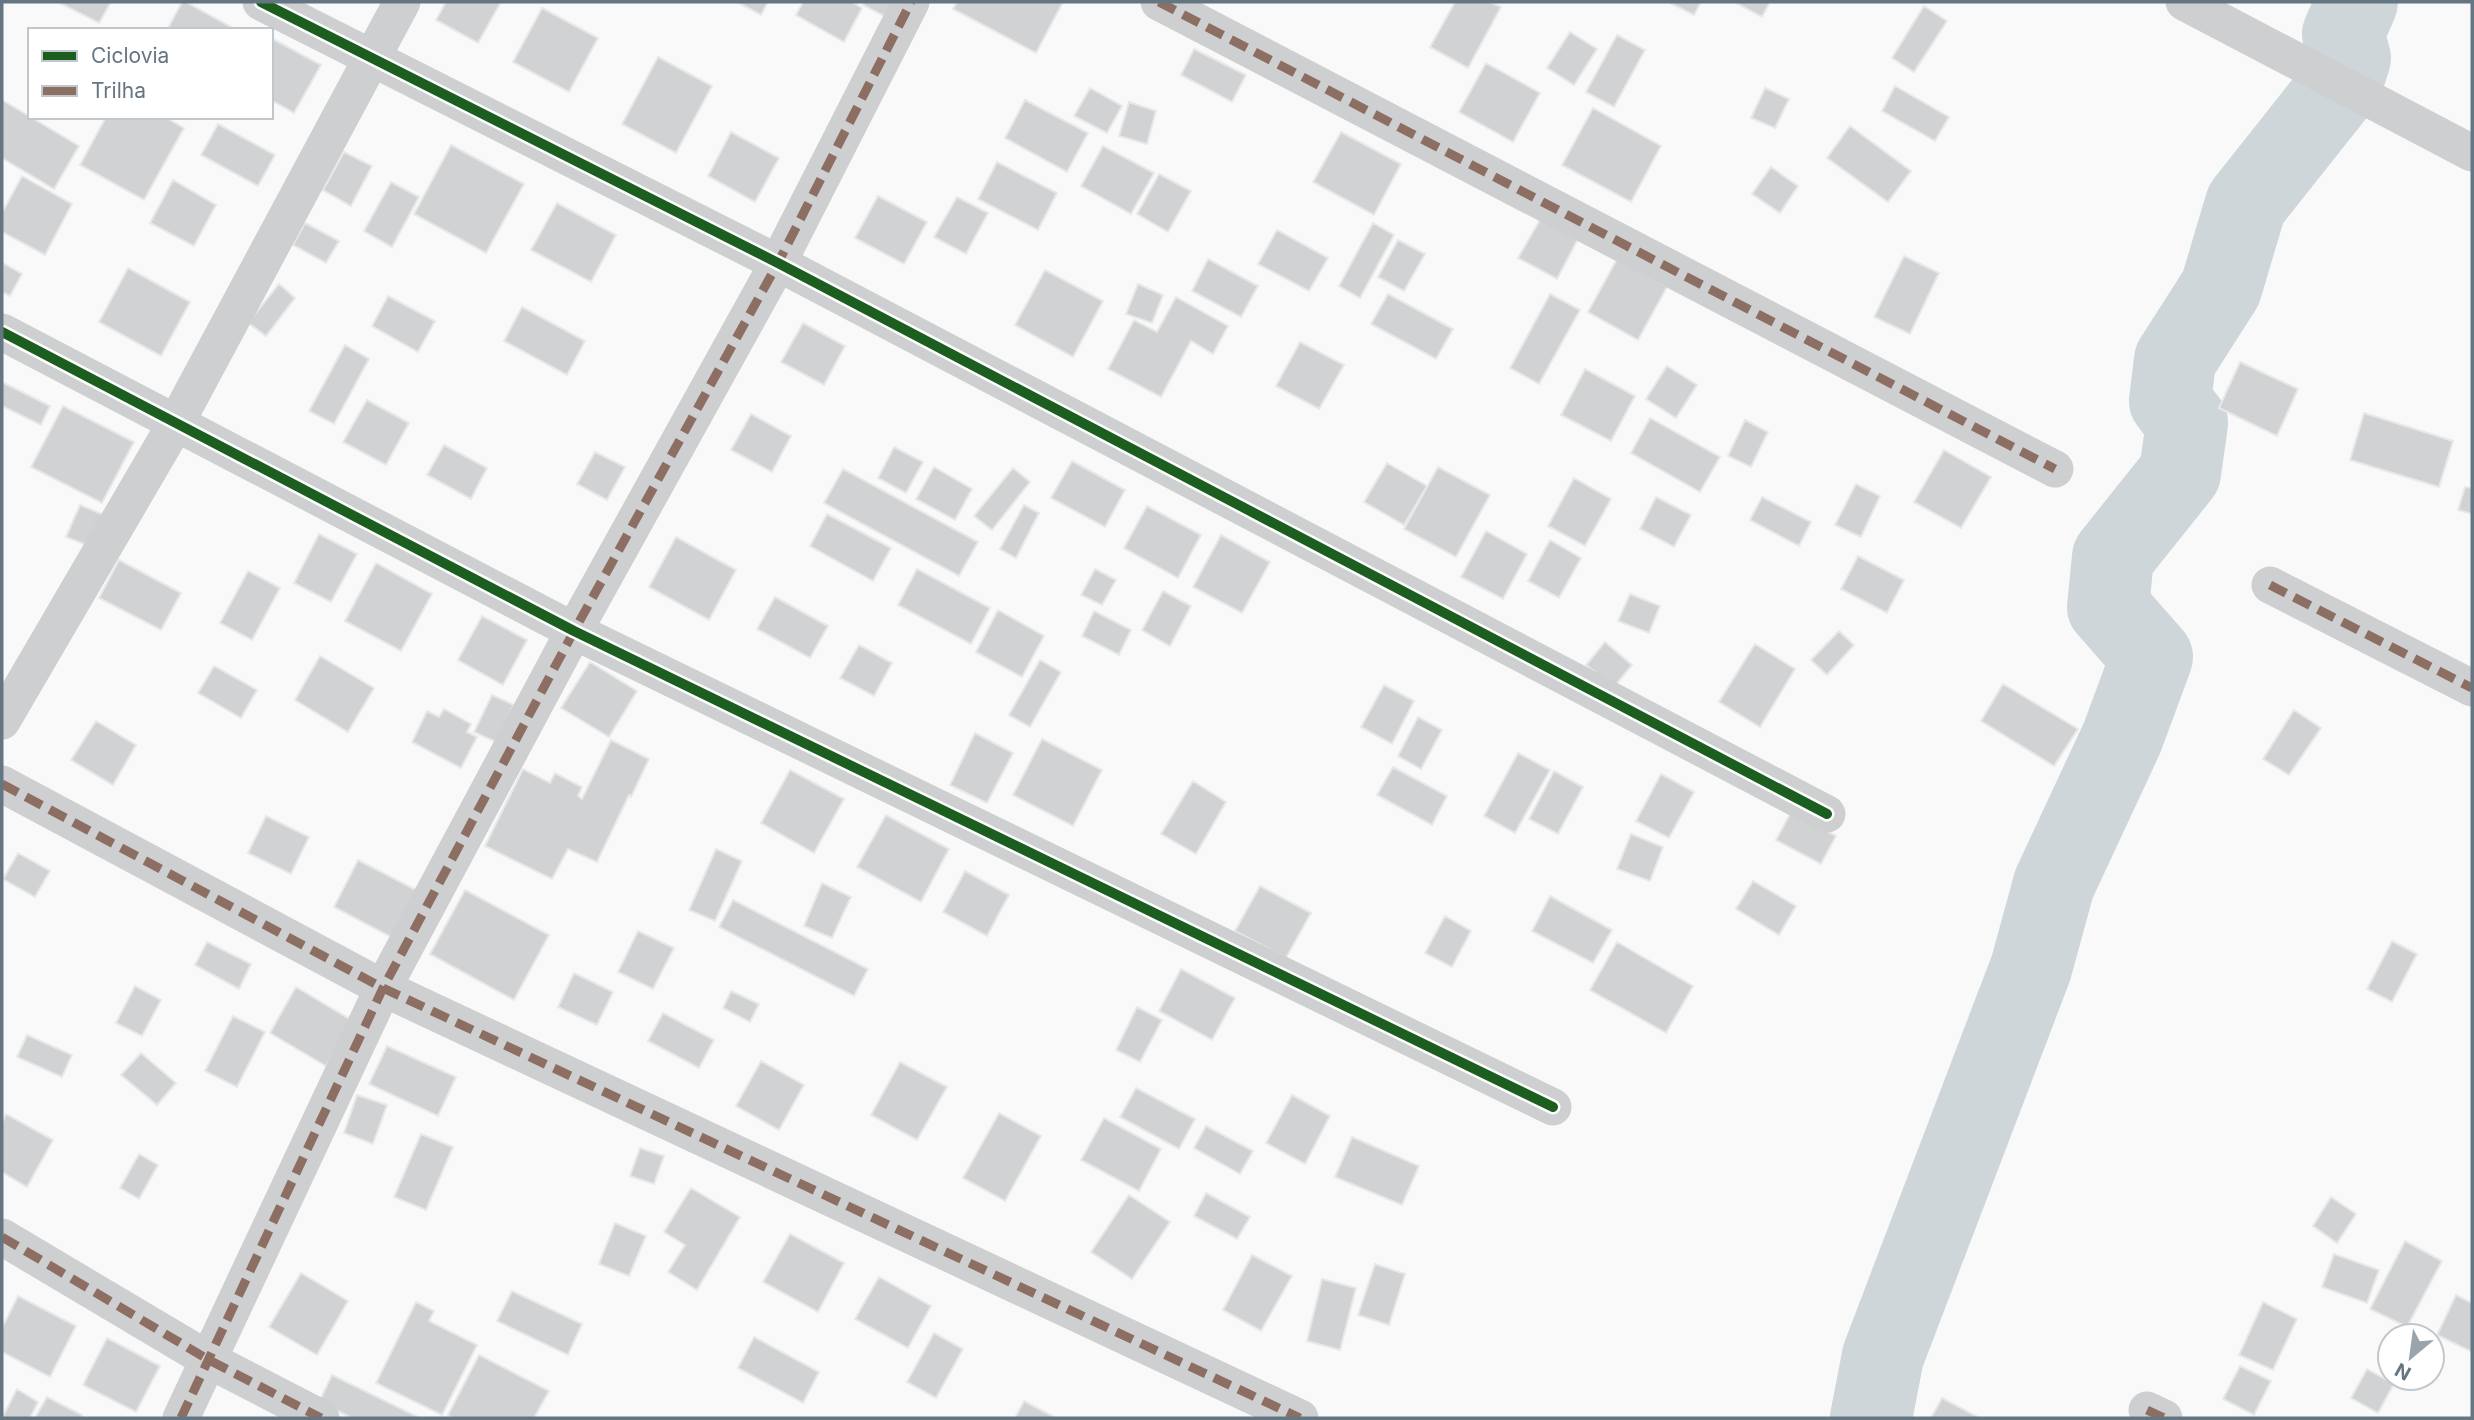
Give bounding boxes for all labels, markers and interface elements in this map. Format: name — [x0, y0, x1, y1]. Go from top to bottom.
legend — [28, 28, 273, 119]
text: Ciclovia — [91, 43, 169, 68]
text: Trilha — [91, 78, 146, 103]
north arrow — [2376, 1322, 2446, 1392]
text: N — [2391, 1358, 2415, 1385]

